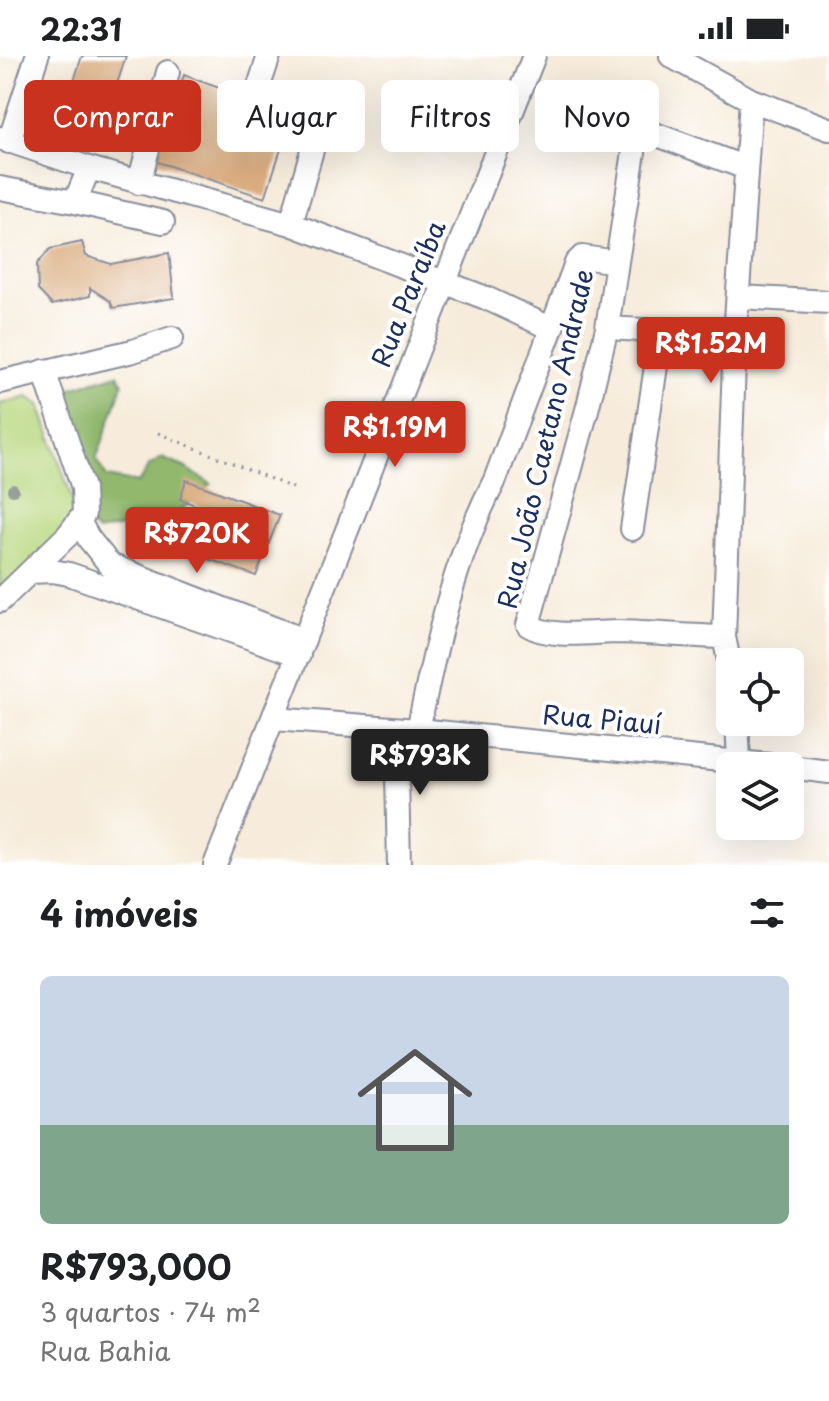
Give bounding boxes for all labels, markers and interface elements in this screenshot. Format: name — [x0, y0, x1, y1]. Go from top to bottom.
text: 22:31 — [40, 6, 122, 51]
chip: Comprar — [24, 80, 201, 152]
chip: Alugar — [217, 80, 365, 152]
chip: Filtros — [381, 80, 519, 152]
chip: Novo — [535, 80, 659, 152]
street label: Rua Paraíba — [360, 213, 455, 373]
street label: Rua João Caetano Andrade — [486, 265, 603, 612]
pin: R$1.52M — [637, 317, 785, 385]
text: R$1.52M — [655, 323, 767, 362]
pin: R$1.19M — [321, 401, 469, 469]
text: R$1.19M — [343, 407, 447, 446]
pin: R$720K — [132, 507, 262, 575]
text: R$720K — [144, 513, 250, 552]
map controls — [716, 648, 804, 840]
button: locate — [716, 648, 804, 736]
street label: Rua Piauí — [541, 694, 663, 743]
pin: R$793K — [355, 729, 485, 797]
text: R$793K — [369, 735, 471, 774]
button: layers — [716, 752, 804, 840]
text: 4 imóveis — [40, 887, 198, 939]
icon: filters — [745, 891, 789, 935]
icon: home — [343, 1028, 487, 1172]
text: R$793,000 — [40, 1240, 232, 1292]
text: 3 quartos · 74 m² — [40, 1292, 261, 1331]
text: Rua Bahia — [40, 1331, 170, 1370]

